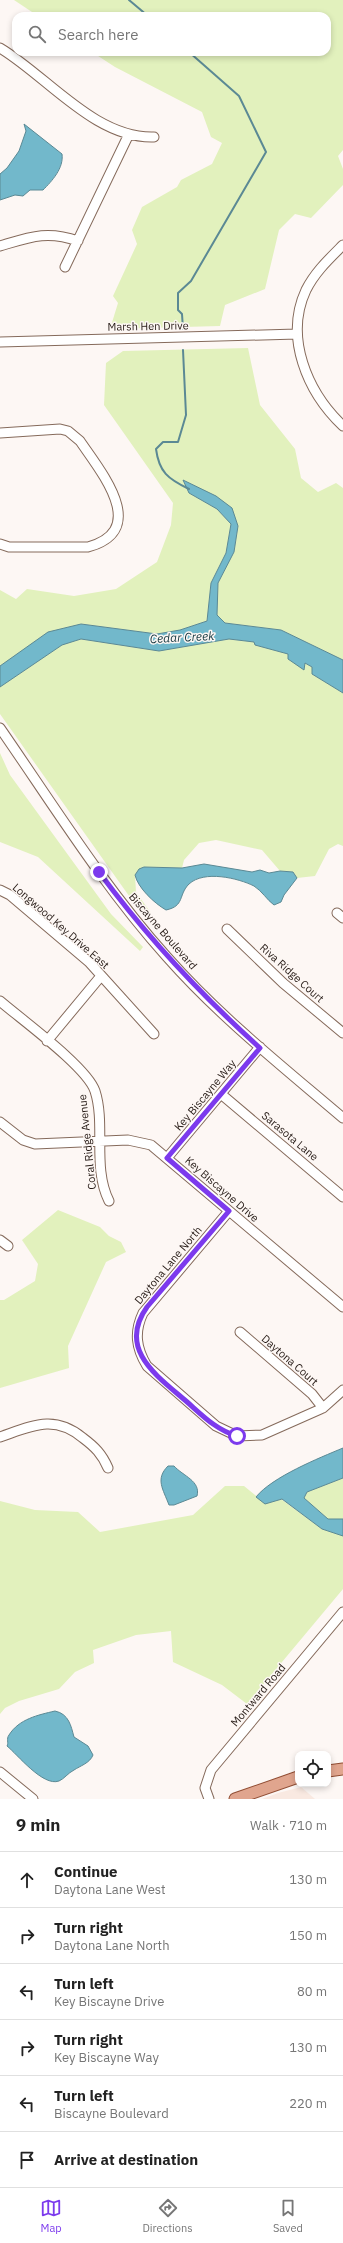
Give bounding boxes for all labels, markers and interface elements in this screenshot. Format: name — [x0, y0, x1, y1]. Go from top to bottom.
search box — [12, 12, 331, 56]
icon: search — [26, 23, 48, 45]
text: Search here — [58, 25, 138, 44]
street label: Marsh Hen Drive — [107, 318, 189, 334]
water label: Cedar Creek — [149, 628, 215, 646]
route end — [90, 863, 108, 881]
street label: Longwood Key Drive East — [10, 880, 112, 972]
street label: Biscayne Boulevard — [126, 890, 200, 972]
street label: Riva Ridge Court — [257, 941, 327, 1005]
street label: Key Biscayne Way — [171, 1056, 239, 1134]
street label: Coral Ridge Avenue — [75, 1094, 99, 1190]
street label: Sarasota Lane — [259, 1108, 321, 1164]
street label: Key Biscayne Drive — [182, 1153, 262, 1225]
street label: Daytona Lane North — [131, 1223, 205, 1307]
street label: Daytona Court — [259, 1332, 321, 1389]
route start — [228, 1427, 246, 1445]
street label: Montward Road — [228, 1661, 288, 1729]
map controls — [295, 1751, 331, 1787]
button: locate — [295, 1751, 331, 1787]
text: 9 min — [16, 1814, 60, 1836]
text: Walk · 710 m — [250, 1817, 327, 1834]
text: Continue — [54, 1862, 118, 1881]
icon: ahead — [16, 1869, 38, 1891]
text: 130 m — [289, 1871, 327, 1888]
text: Daytona Lane West — [54, 1881, 166, 1898]
text: Turn right — [54, 1918, 123, 1937]
icon: right — [16, 1925, 38, 1947]
text: 150 m — [289, 1927, 327, 1944]
text: Daytona Lane North — [54, 1937, 170, 1954]
text: Turn left — [54, 1974, 114, 1993]
icon: left — [16, 1981, 38, 2003]
text: 80 m — [297, 1983, 327, 2000]
text: Key Biscayne Drive — [54, 1993, 164, 2010]
text: Turn right — [54, 2030, 123, 2049]
icon: right — [16, 2037, 38, 2059]
text: 130 m — [289, 2039, 327, 2056]
text: Key Biscayne Way — [54, 2049, 159, 2066]
text: Turn left — [54, 2086, 114, 2105]
icon: left — [16, 2093, 38, 2115]
text: 220 m — [289, 2095, 327, 2112]
text: Biscayne Boulevard — [54, 2105, 169, 2122]
icon: arrive — [16, 2149, 38, 2171]
text: Arrive at destination — [54, 2150, 198, 2169]
tab: Map — [40, 2197, 62, 2235]
tab: Directions — [142, 2197, 193, 2235]
tab: Saved — [273, 2197, 303, 2235]

